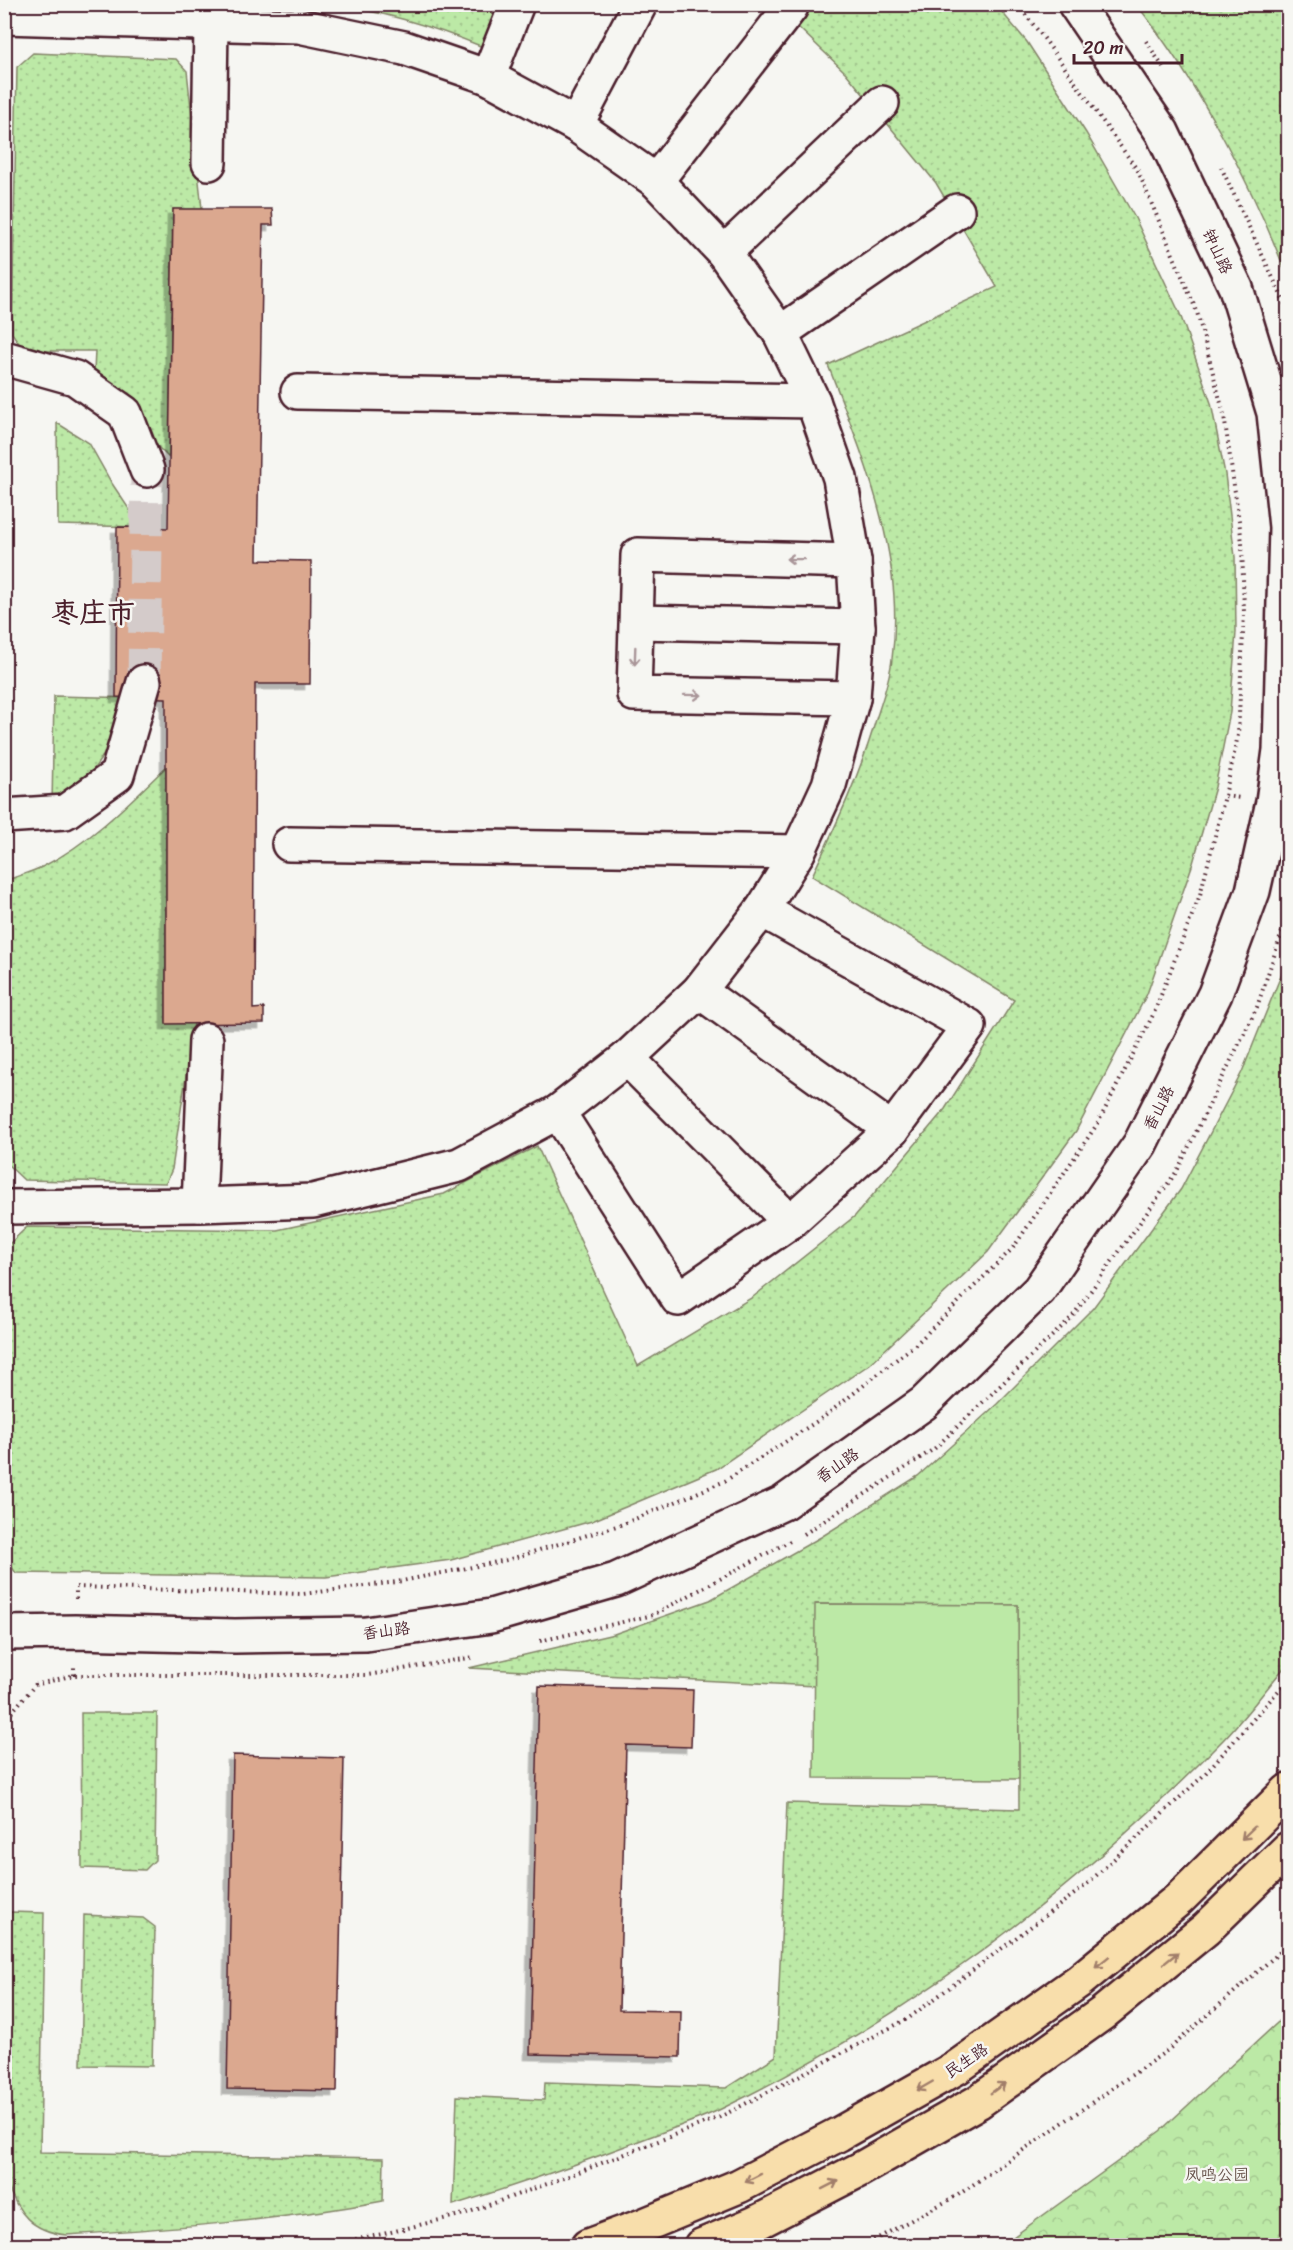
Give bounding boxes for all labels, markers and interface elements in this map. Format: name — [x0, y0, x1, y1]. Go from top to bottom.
scale bar — [1074, 27, 1182, 65]
text: 20 m — [1083, 32, 1123, 64]
street label: 钟山路 — [1194, 223, 1241, 279]
one-way arrow — [786, 553, 806, 565]
district label: 枣庄市 — [51, 588, 135, 637]
one-way arrow — [630, 645, 641, 665]
one-way arrow — [682, 689, 702, 701]
street label: 香山路 — [1135, 1080, 1182, 1136]
street label: 香山路 — [809, 1440, 865, 1491]
street label: 香山路 — [360, 1613, 412, 1648]
one-way arrow — [1240, 1826, 1255, 1840]
one-way arrow — [1163, 1951, 1179, 1964]
one-way arrow — [1094, 1956, 1110, 1969]
street label: 民生路 — [938, 2035, 994, 2086]
one-way arrow — [917, 2080, 934, 2092]
one-way arrow — [990, 2082, 1006, 2094]
park label: 凤鸣公园 — [1185, 2160, 1249, 2189]
one-way arrow — [745, 2173, 763, 2185]
one-way arrow — [820, 2179, 838, 2190]

